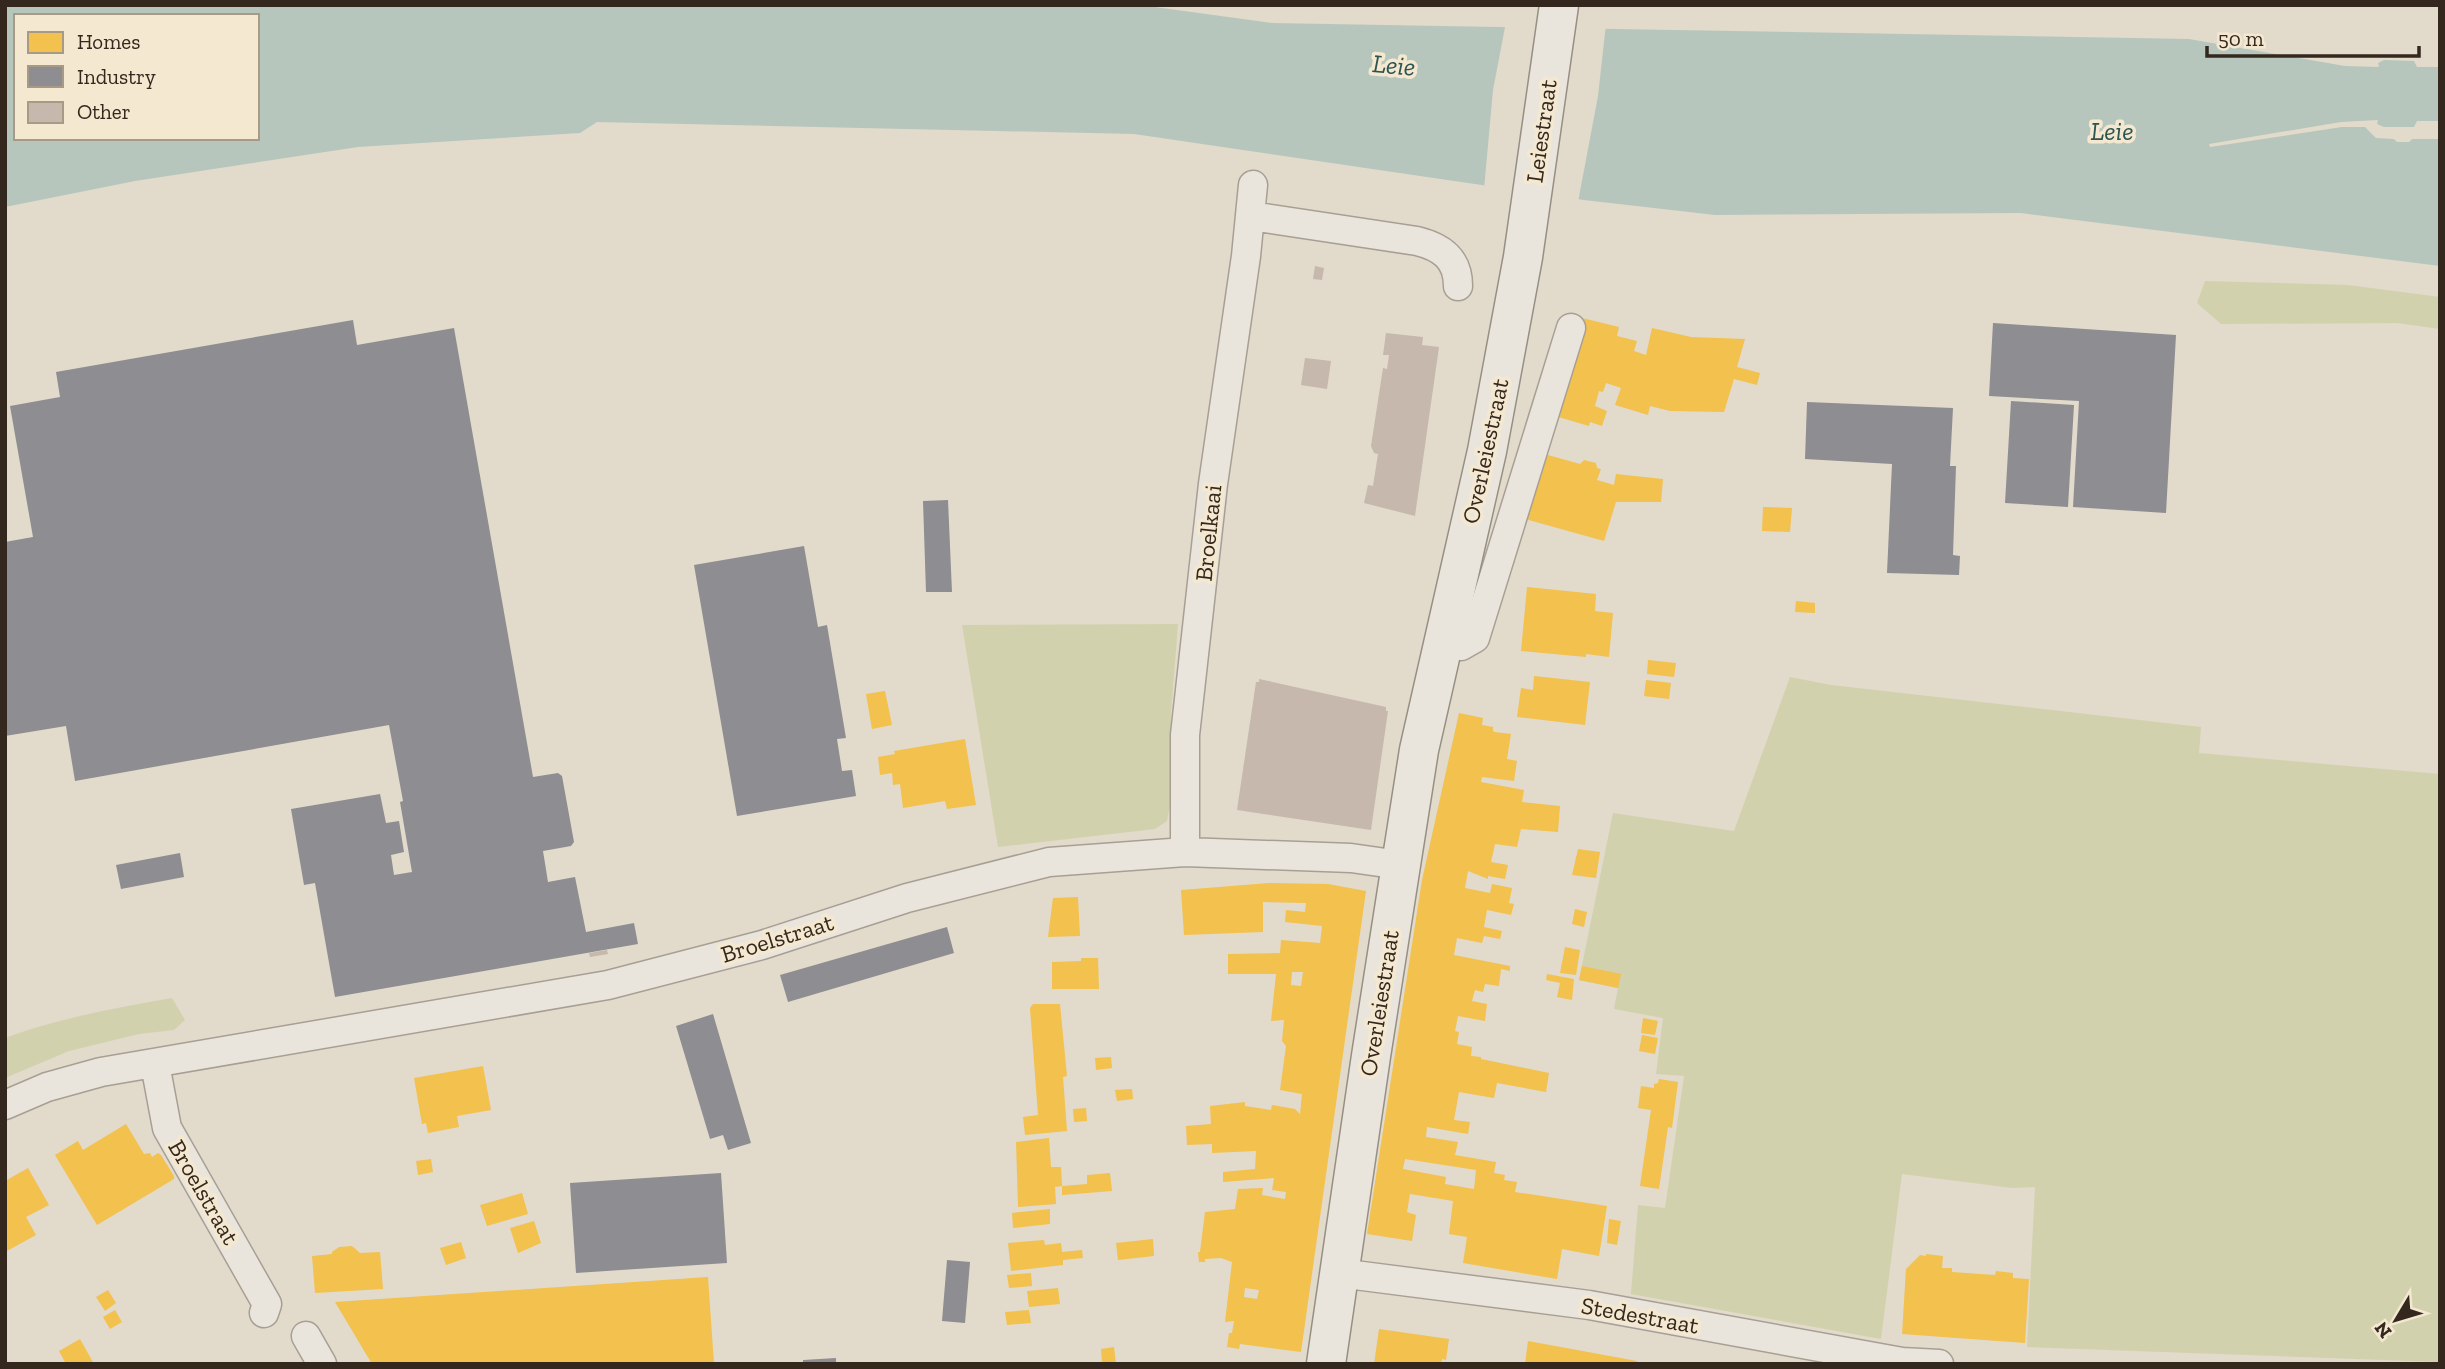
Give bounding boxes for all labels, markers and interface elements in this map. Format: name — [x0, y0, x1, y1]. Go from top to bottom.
legend — [14, 14, 259, 140]
scale bar — [2207, 14, 2419, 58]
text: 50 m — [2218, 26, 2264, 51]
text: Homes — [77, 29, 140, 54]
water label: Leie — [1371, 47, 1417, 83]
text: Industry — [77, 64, 156, 89]
street label: Leiestraat — [1519, 77, 1563, 184]
text: Other — [77, 99, 131, 124]
water label: Leie — [2090, 115, 2134, 147]
street label: Overleiestraat — [1455, 376, 1515, 526]
street label: Broelkaai — [1189, 483, 1228, 583]
street label: Broelstraat — [717, 907, 837, 969]
street label: Overleiestraat — [1353, 928, 1405, 1078]
street label: Broelstraat — [162, 1134, 246, 1250]
north arrow — [2361, 1285, 2431, 1355]
street label: Stedestraat — [1579, 1290, 1701, 1340]
text: N — [2369, 1317, 2397, 1343]

